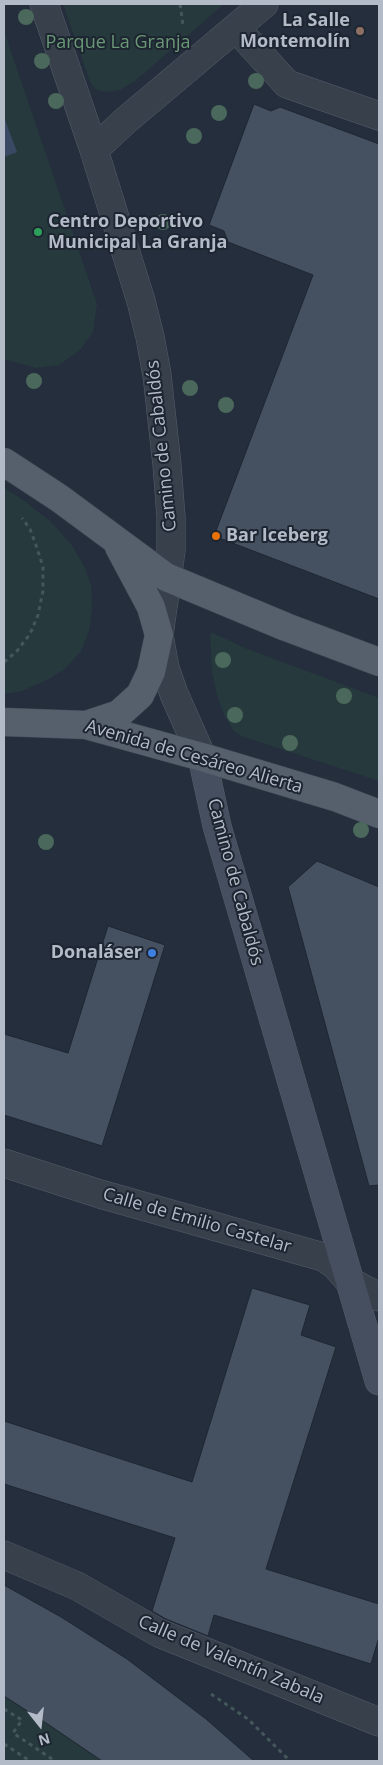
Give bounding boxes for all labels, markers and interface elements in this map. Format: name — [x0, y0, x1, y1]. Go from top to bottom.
place label: La Salle Montemolín — [240, 10, 350, 52]
marker: La Salle Montemolín — [354, 25, 366, 37]
park label: Parque La Granja — [45, 32, 191, 54]
place label: Centro Deportivo Municipal La Granja — [48, 211, 227, 253]
marker: Centro Deportivo Municipal La Granja — [32, 226, 44, 238]
street label: Camino de Cabaldós — [142, 359, 182, 533]
place label: Bar Iceberg — [226, 525, 328, 547]
marker: Bar Iceberg — [210, 530, 222, 542]
street label: Avenida de Cesáreo Alierta — [83, 716, 305, 798]
street label: Camino de Cabaldós — [202, 796, 268, 968]
place label: Donaláser — [51, 942, 142, 964]
marker: Donaláser — [146, 947, 158, 959]
street label: Calle de Emilio Castelar — [100, 1184, 294, 1258]
street label: Calle de Valentín Zabala — [135, 1611, 327, 1709]
north arrow — [15, 1700, 65, 1750]
text: N — [36, 1729, 52, 1751]

